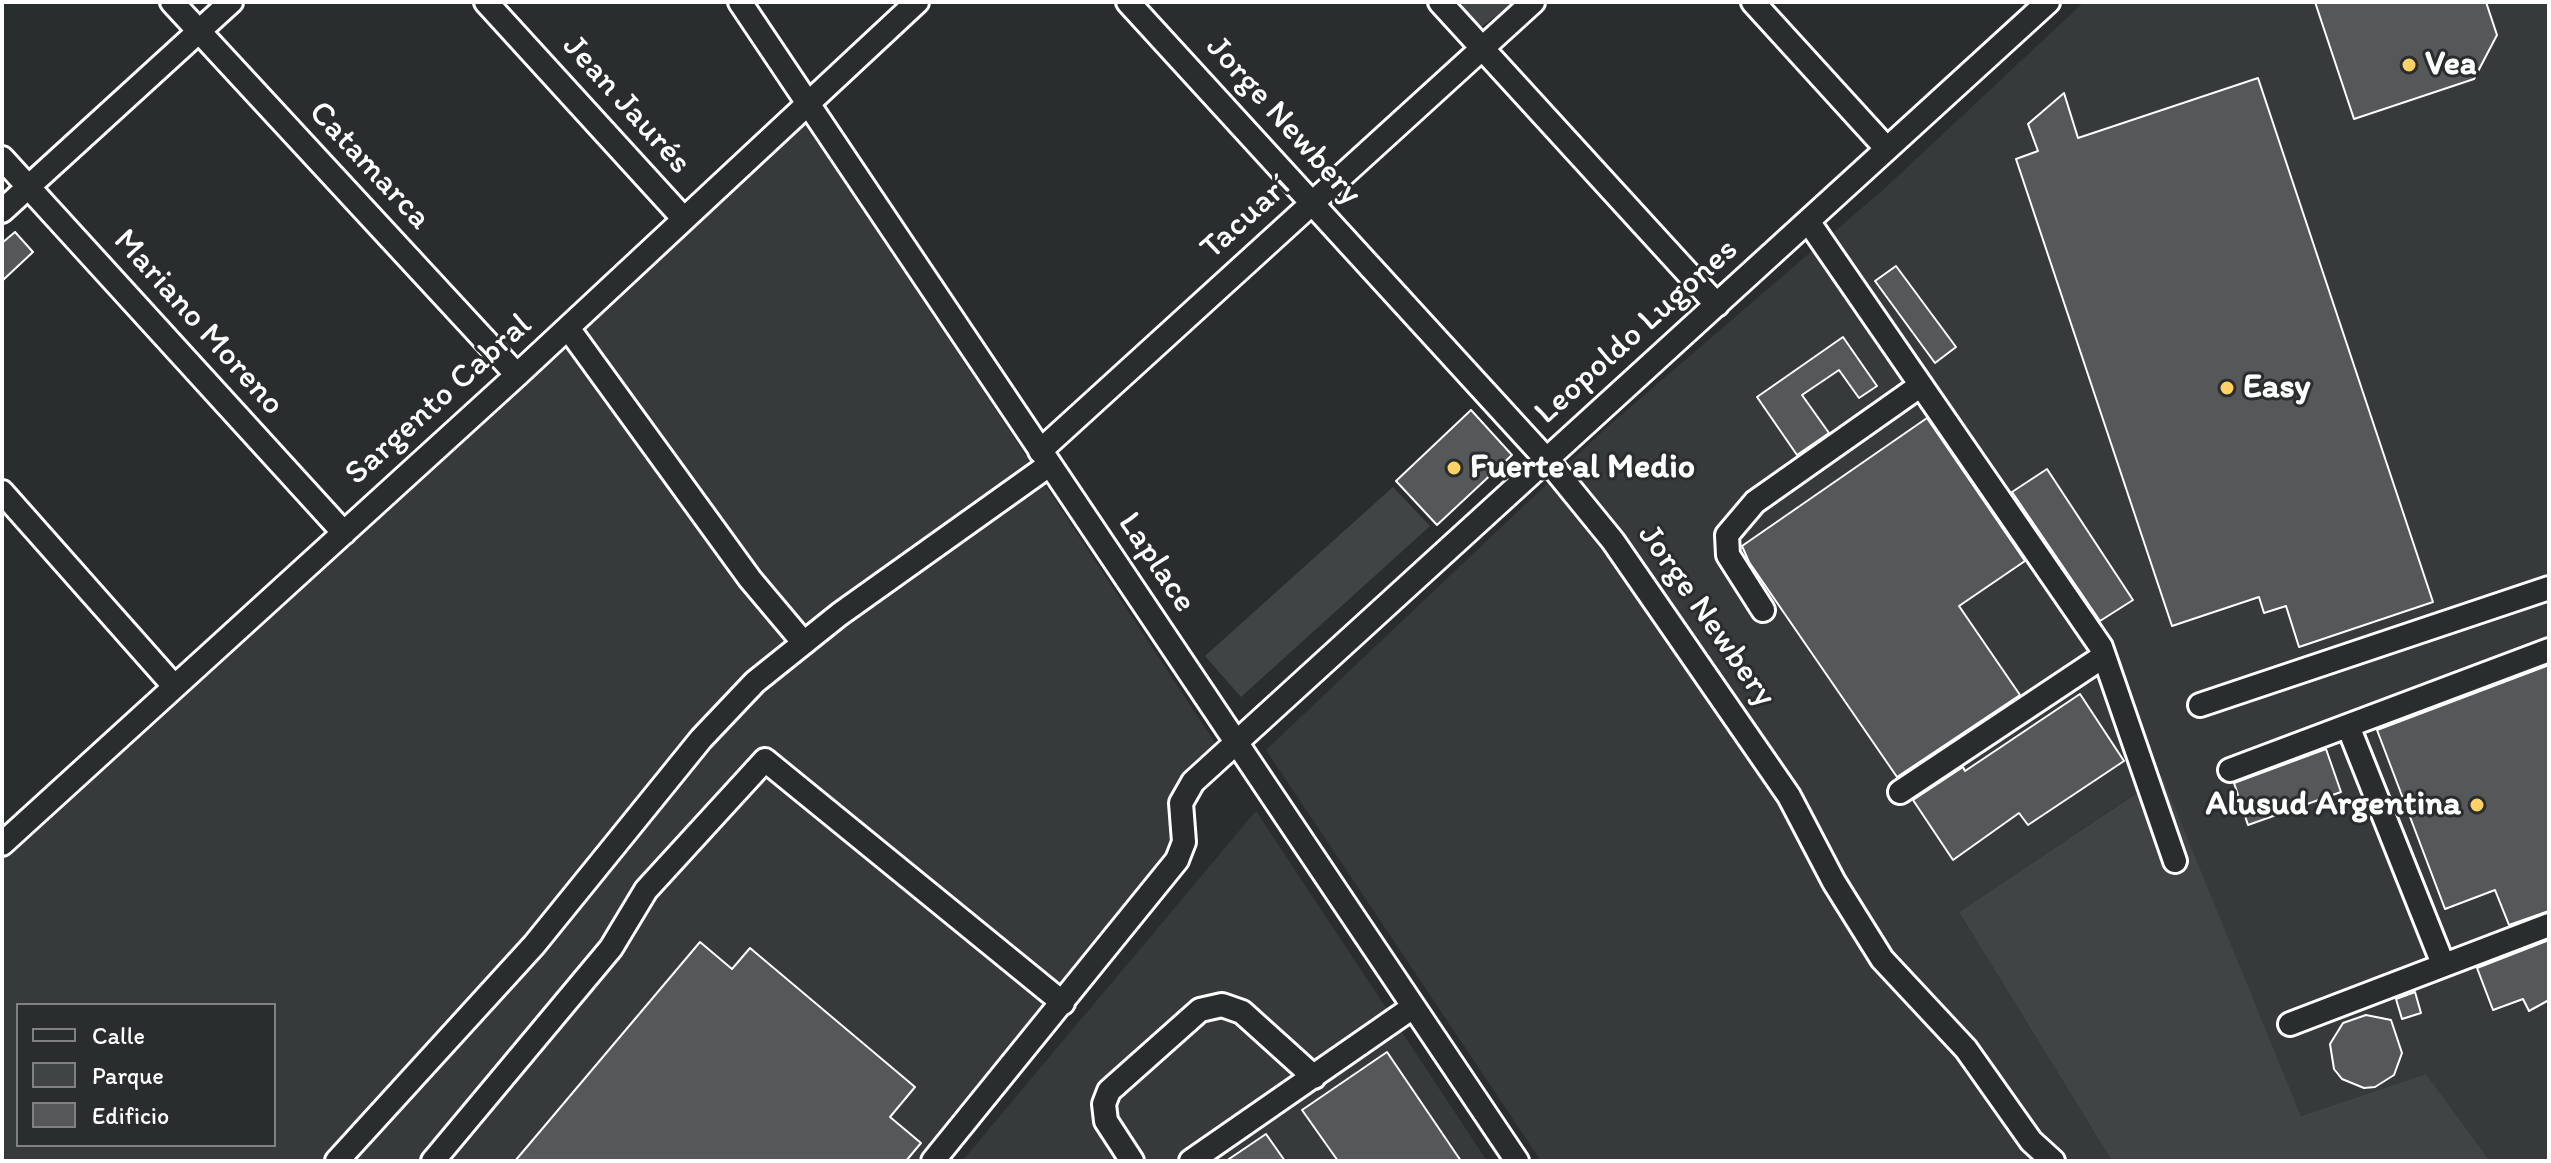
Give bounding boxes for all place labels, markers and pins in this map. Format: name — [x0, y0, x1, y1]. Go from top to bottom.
place label: Vea — [2425, 45, 2477, 85]
marker: Vea — [2400, 56, 2418, 74]
place label: Easy — [2243, 368, 2311, 408]
marker: Easy — [2218, 379, 2236, 397]
place label: Fuerte al Medio — [1470, 448, 1695, 488]
marker: Fuerte al Medio — [1445, 459, 1463, 477]
place label: Alusud Argentina — [2206, 785, 2461, 825]
marker: Alusud Argentina — [2468, 796, 2486, 814]

